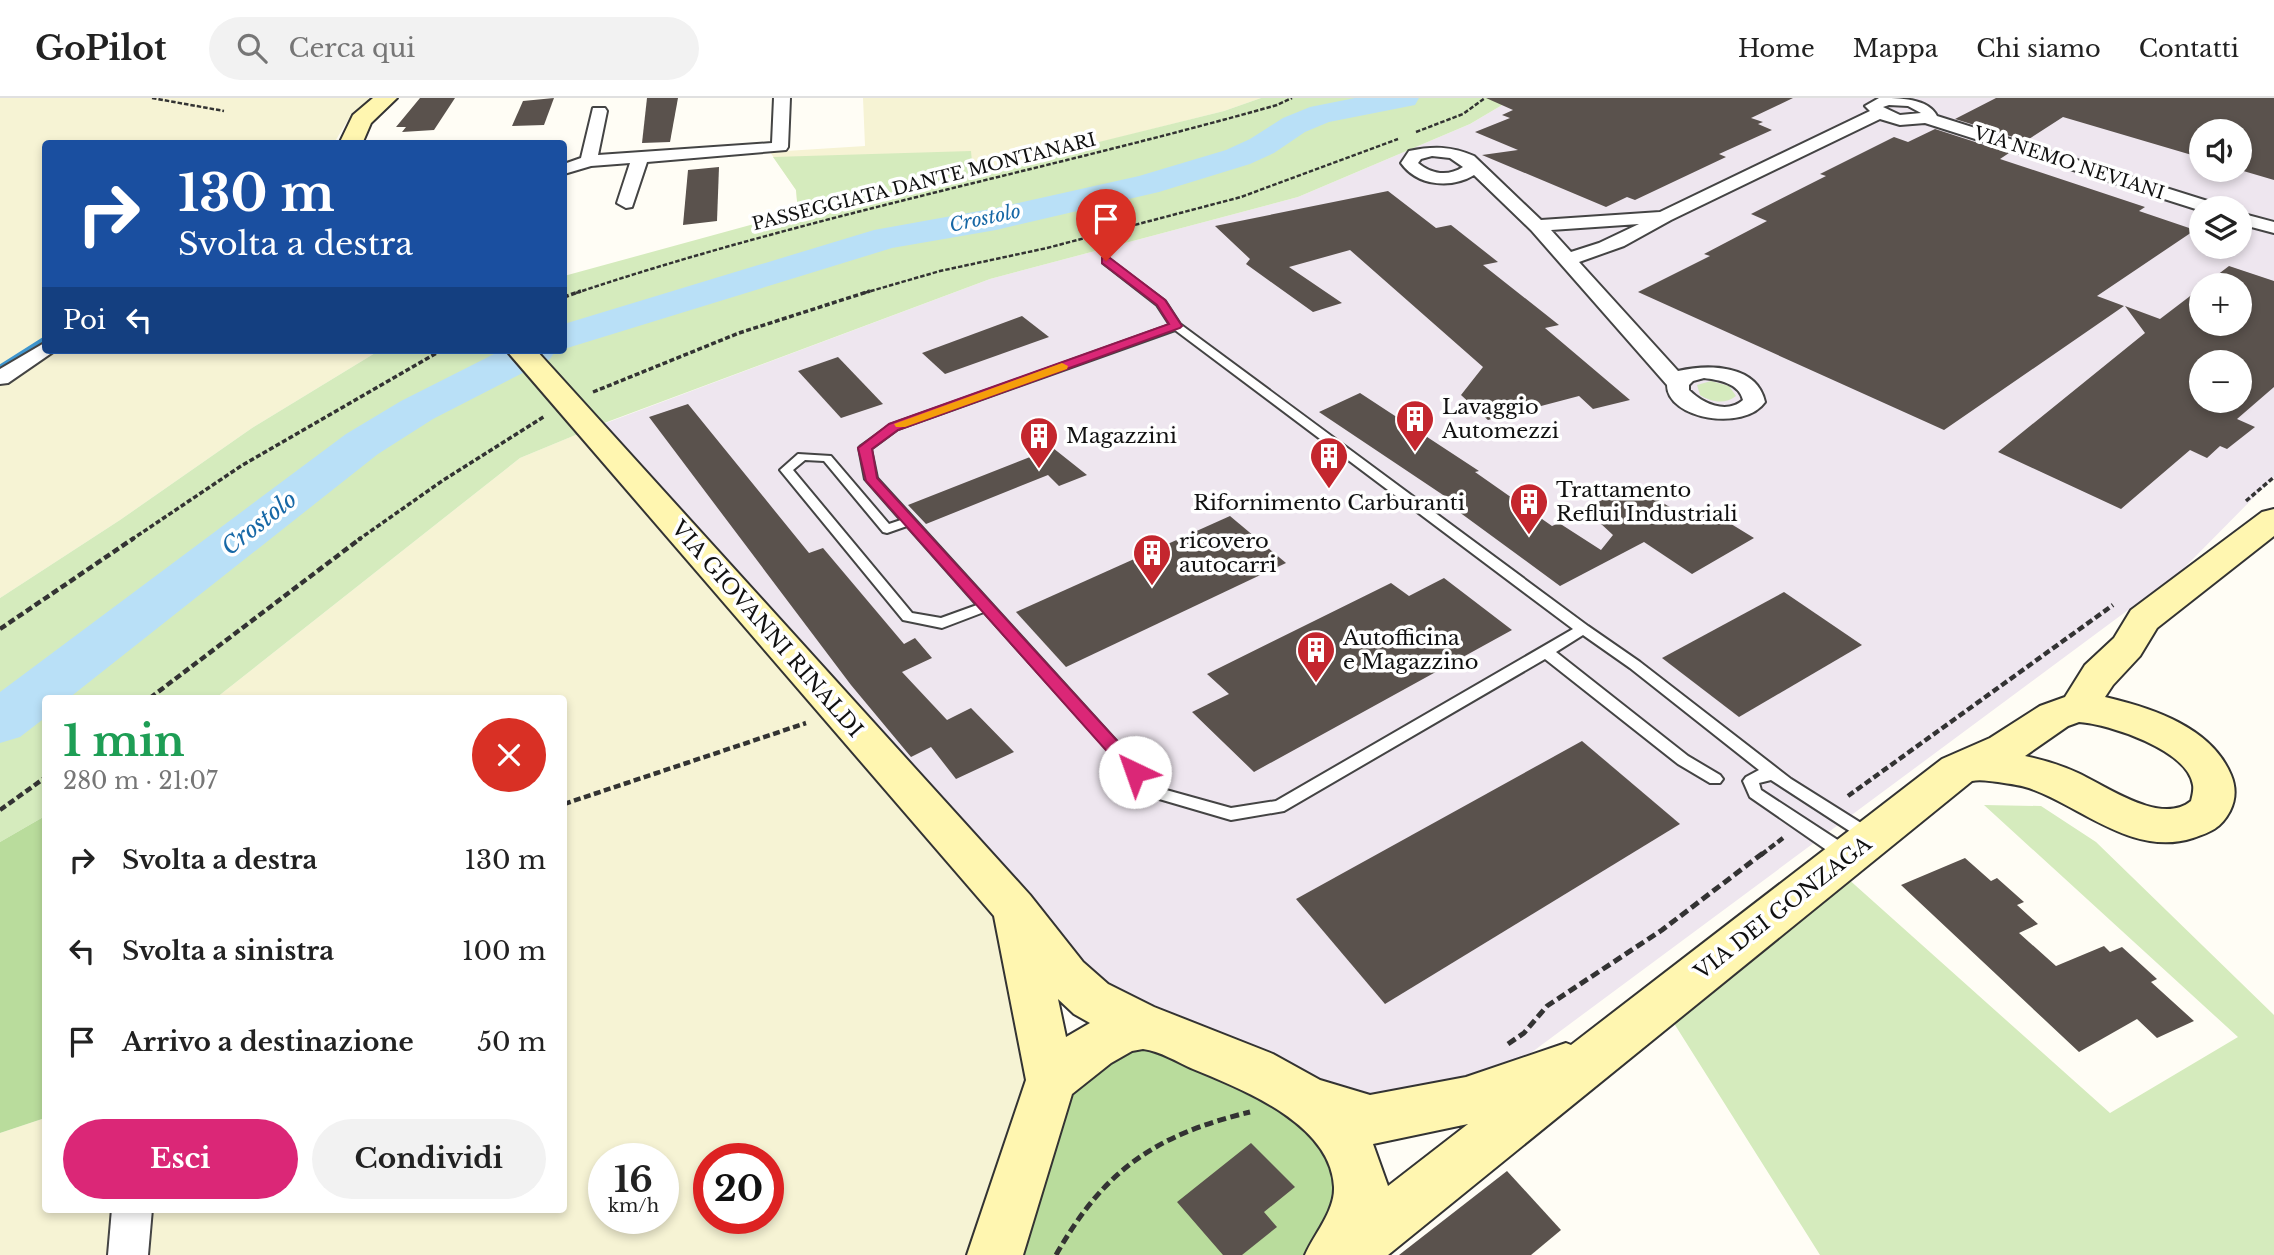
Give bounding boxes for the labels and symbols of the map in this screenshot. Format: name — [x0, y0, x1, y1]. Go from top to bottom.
street label: VIA NEMO NEVIANI — [1970, 121, 2167, 204]
street label: PASSEGGIATA DANTE MONTANARI — [750, 129, 1098, 235]
pin — [1076, 189, 1136, 261]
water label: Crostolo — [947, 199, 1023, 237]
place label: Lavaggio Automezzi — [1441, 394, 1559, 444]
building icon: Lavaggio Automezzi — [1394, 398, 1436, 453]
building icon: Magazzini — [1018, 415, 1060, 470]
place label: Magazzini — [1066, 423, 1177, 449]
building icon: Rifornimento Carburanti — [1308, 435, 1350, 490]
place label: Trattamento Reflui Industriali — [1556, 477, 1738, 527]
building icon: Trattamento Reflui Industriali — [1508, 481, 1550, 536]
water label: Crostolo — [216, 485, 302, 561]
place label: Rifornimento Carburanti — [1193, 490, 1465, 516]
street label: VIA GIOVANNI RINALDI — [665, 515, 868, 743]
place label: ricovero autocarri — [1179, 528, 1276, 578]
building icon: ricovero autocarri — [1131, 532, 1173, 587]
place label: Autofficina e Magazzino — [1342, 625, 1479, 675]
building icon: Autofficina e Magazzino — [1295, 629, 1337, 684]
position arrow — [1098, 735, 1172, 809]
street label: VIA DEI GONZAGA — [1688, 830, 1877, 986]
speed limit sign: 20 — [693, 1143, 784, 1234]

